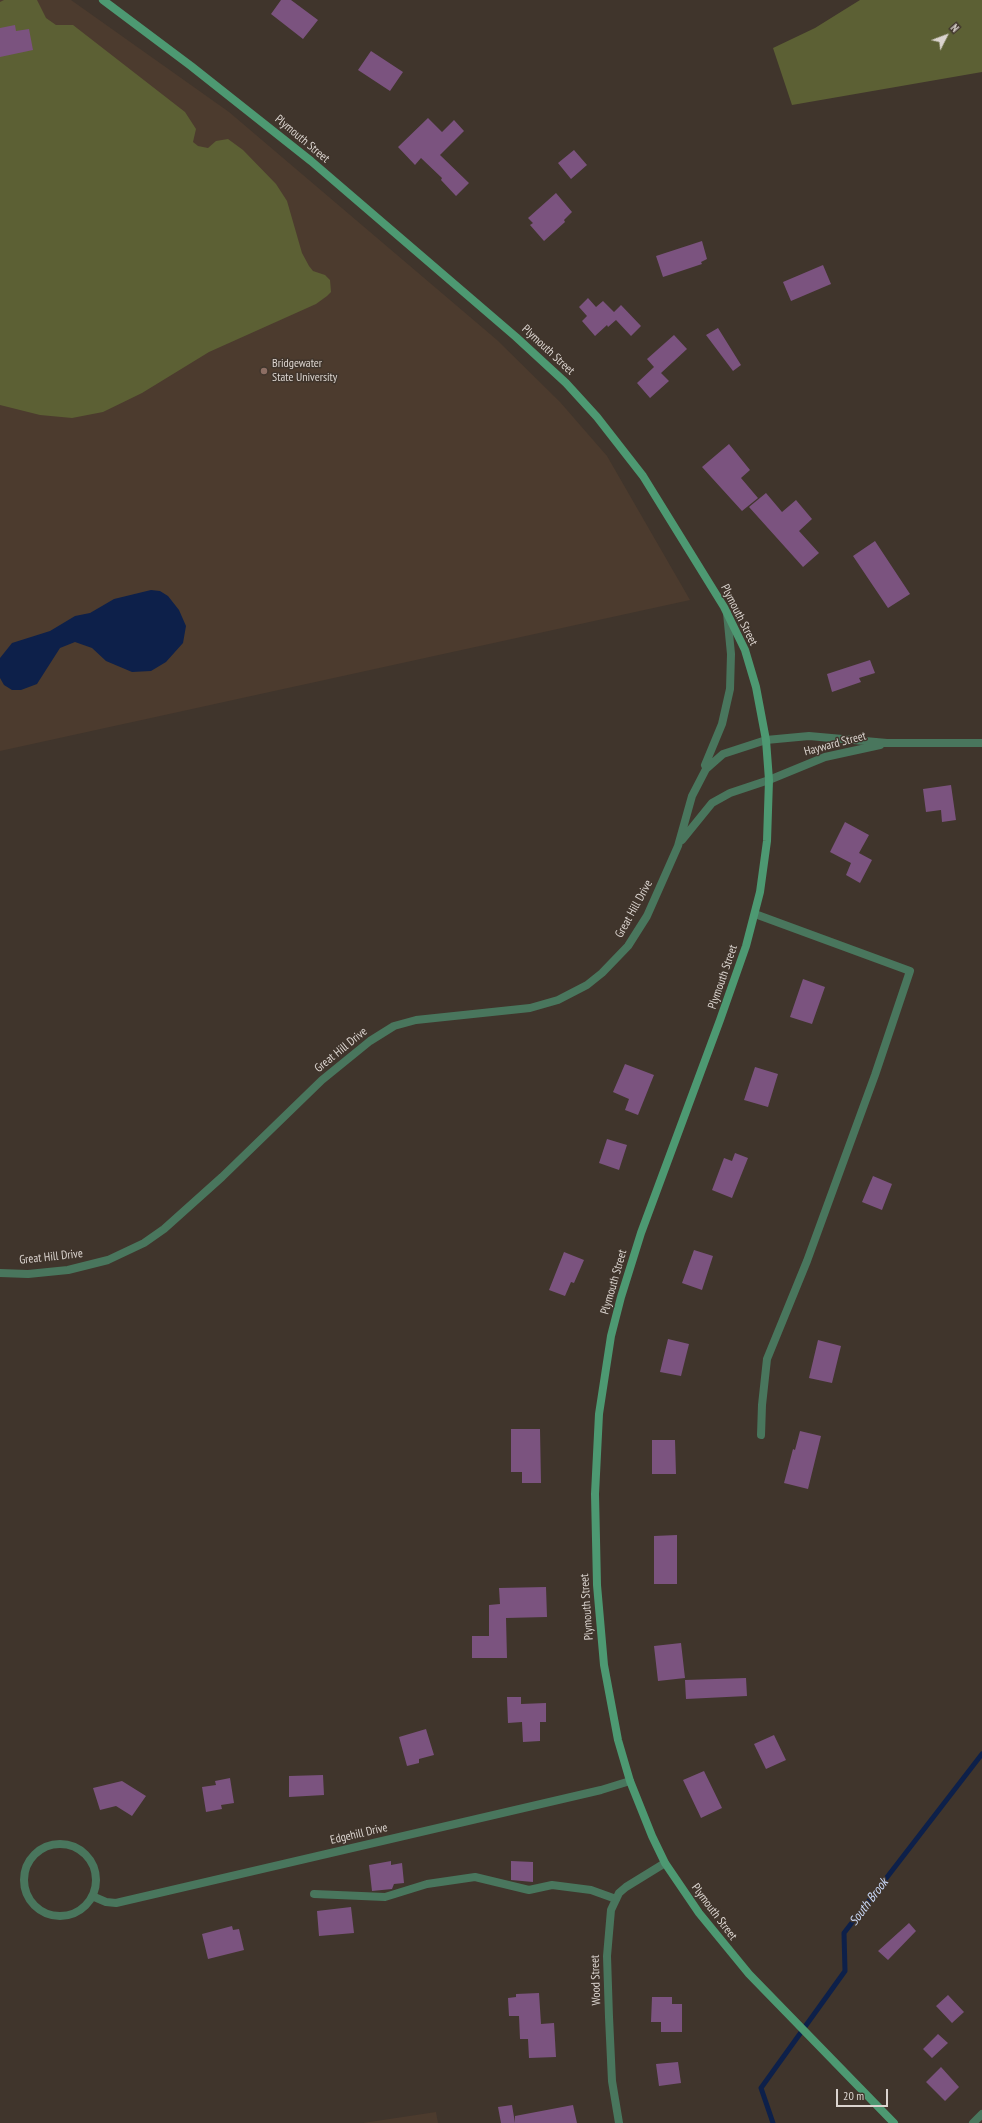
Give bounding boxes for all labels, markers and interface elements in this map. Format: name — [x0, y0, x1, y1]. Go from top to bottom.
north arrow — [926, 16, 966, 56]
text: N — [948, 21, 962, 35]
street label: Plymouth Street — [272, 112, 332, 166]
street label: Plymouth Street — [519, 322, 577, 378]
place label: Bridgewater State University — [272, 357, 337, 385]
marker: Bridgewater State University — [259, 366, 269, 376]
street label: Plymouth Street — [717, 582, 761, 648]
street label: Hayward Street — [802, 729, 868, 759]
street label: Great Hill Drive — [612, 878, 656, 940]
street label: Plymouth Street — [705, 943, 741, 1011]
street label: Great Hill Drive — [312, 1024, 370, 1076]
street label: Great Hill Drive — [19, 1247, 83, 1267]
street label: Plymouth Street — [598, 1248, 630, 1316]
street label: Plymouth Street — [577, 1573, 597, 1641]
street label: Edgehill Drive — [329, 1820, 389, 1848]
water label: South Brook — [846, 1875, 892, 1929]
street label: Plymouth Street — [688, 1881, 740, 1943]
street label: Wood Street — [588, 1954, 604, 2006]
scale bar — [838, 2081, 890, 2107]
text: 20 m — [843, 2088, 864, 2103]

